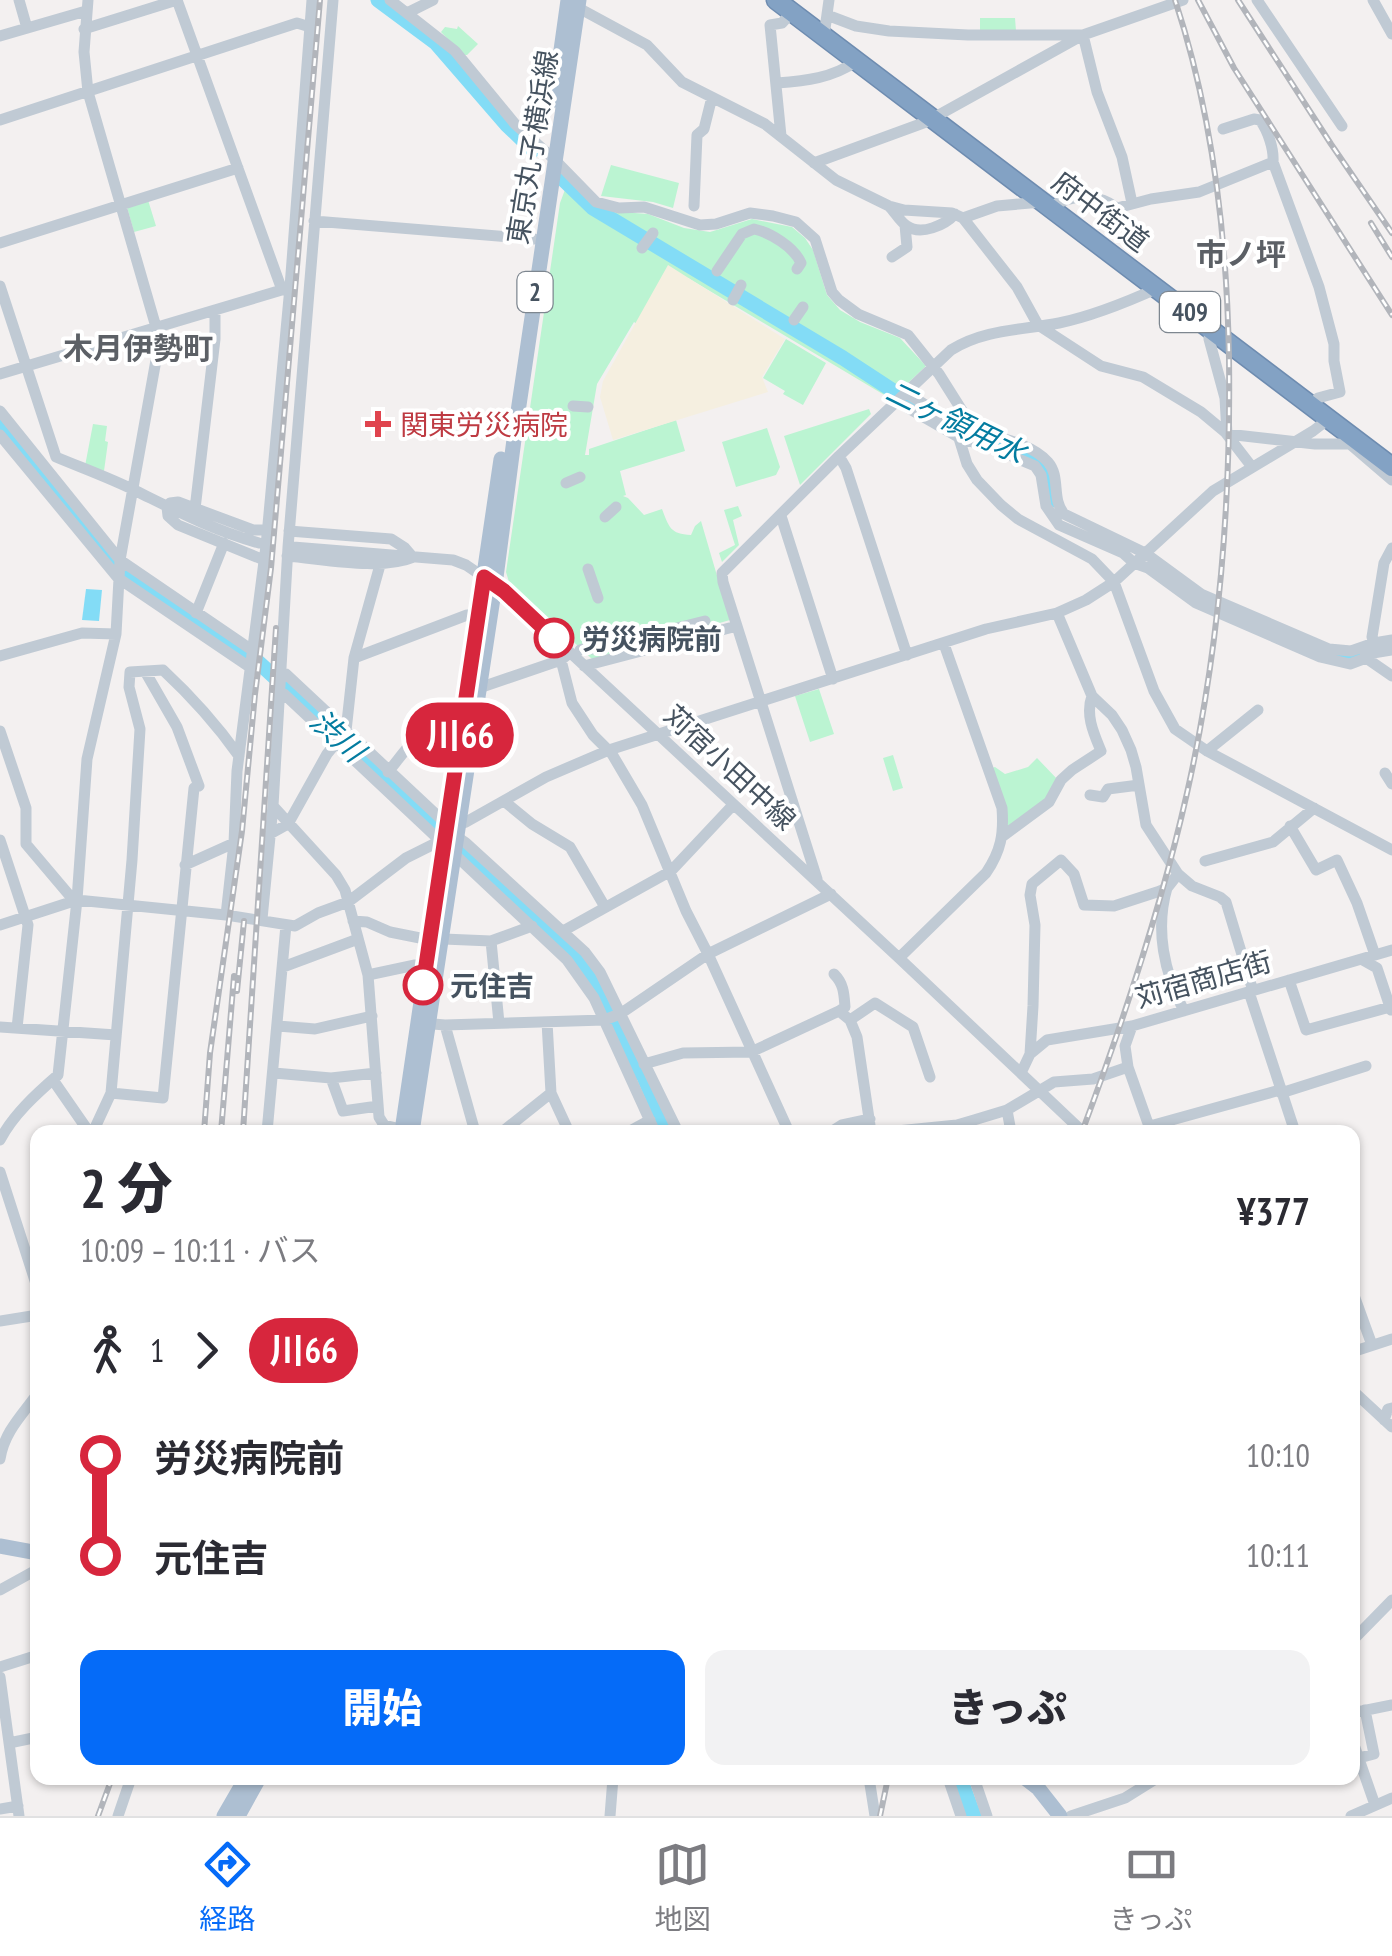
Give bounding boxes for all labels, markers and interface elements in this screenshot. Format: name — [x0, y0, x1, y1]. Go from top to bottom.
street label: 東京丸子横浜線 — [498, 47, 566, 247]
street label: 府中街道 — [1045, 163, 1157, 259]
district label: 市ノ坪 — [1196, 234, 1286, 273]
road number: 2 — [518, 272, 552, 312]
road number: 409 — [1160, 292, 1220, 332]
district label: 木月伊勢町 — [63, 328, 213, 367]
water label: 二ヶ領用水 — [880, 371, 1035, 473]
place label: 関東労災病院 — [400, 406, 568, 443]
marker: 関東労災病院 — [365, 411, 391, 437]
marker: 労災病院前 — [535, 619, 573, 657]
place label: 労災病院前 — [582, 620, 722, 657]
street label: 苅宿小田中線 — [656, 696, 804, 838]
water label: 渋川 — [303, 700, 376, 772]
line badge: 川66 — [402, 702, 518, 768]
text: 川66 — [426, 712, 494, 758]
street label: 苅宿商店街 — [1131, 942, 1275, 1016]
marker: 元住吉 — [404, 966, 442, 1004]
place label: 元住吉 — [450, 967, 534, 1004]
text: 2 分 — [80, 1152, 173, 1223]
text: ¥377 — [1237, 1186, 1310, 1235]
text: 10:09 – 10:11 · バス — [80, 1229, 321, 1271]
icon: walk — [80, 1323, 135, 1378]
icon: forward — [179, 1323, 234, 1378]
text: 川66 — [269, 1327, 338, 1373]
text: 1 — [150, 1329, 164, 1371]
text: 労災病院前 — [154, 1433, 344, 1482]
text: 10:10 — [1246, 1434, 1310, 1476]
text: 元住吉 — [154, 1533, 268, 1582]
text: 10:11 — [1246, 1534, 1310, 1576]
button: 開始 — [80, 1650, 685, 1765]
button: きっぷ — [705, 1650, 1310, 1765]
tab: 経路 — [200, 1837, 256, 1937]
tab: 地図 — [655, 1837, 711, 1937]
tab: きっぷ — [1110, 1837, 1192, 1937]

